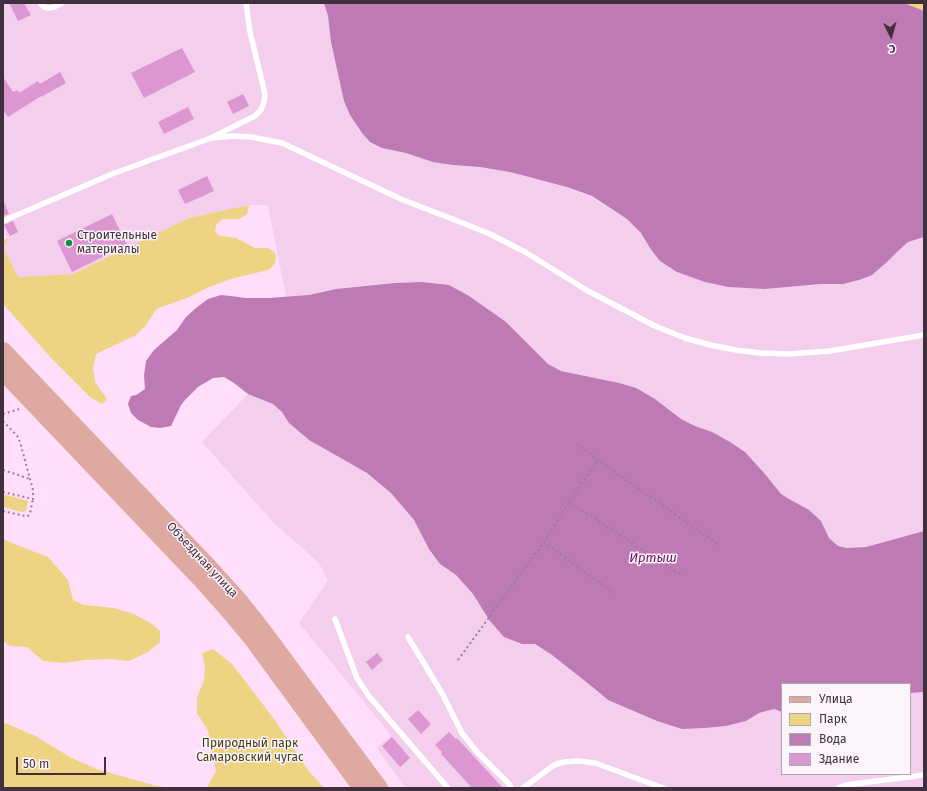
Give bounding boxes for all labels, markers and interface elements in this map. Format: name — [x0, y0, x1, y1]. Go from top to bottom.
north arrow — [871, 16, 911, 56]
text: С — [888, 42, 896, 55]
place label: Строительные материалы — [77, 229, 157, 257]
marker: Строительные материалы — [64, 238, 74, 248]
street label: Объездная улица — [163, 519, 241, 601]
water label: Иртыш — [629, 550, 677, 566]
legend — [781, 683, 911, 775]
text: Улица — [819, 692, 853, 706]
text: Парк — [819, 712, 847, 726]
text: Вода — [819, 732, 846, 746]
park label: Природный парк Самаровский чугас — [196, 737, 304, 765]
scale bar — [18, 749, 108, 775]
text: Здание — [819, 752, 859, 766]
text: 50 m — [23, 757, 49, 771]

